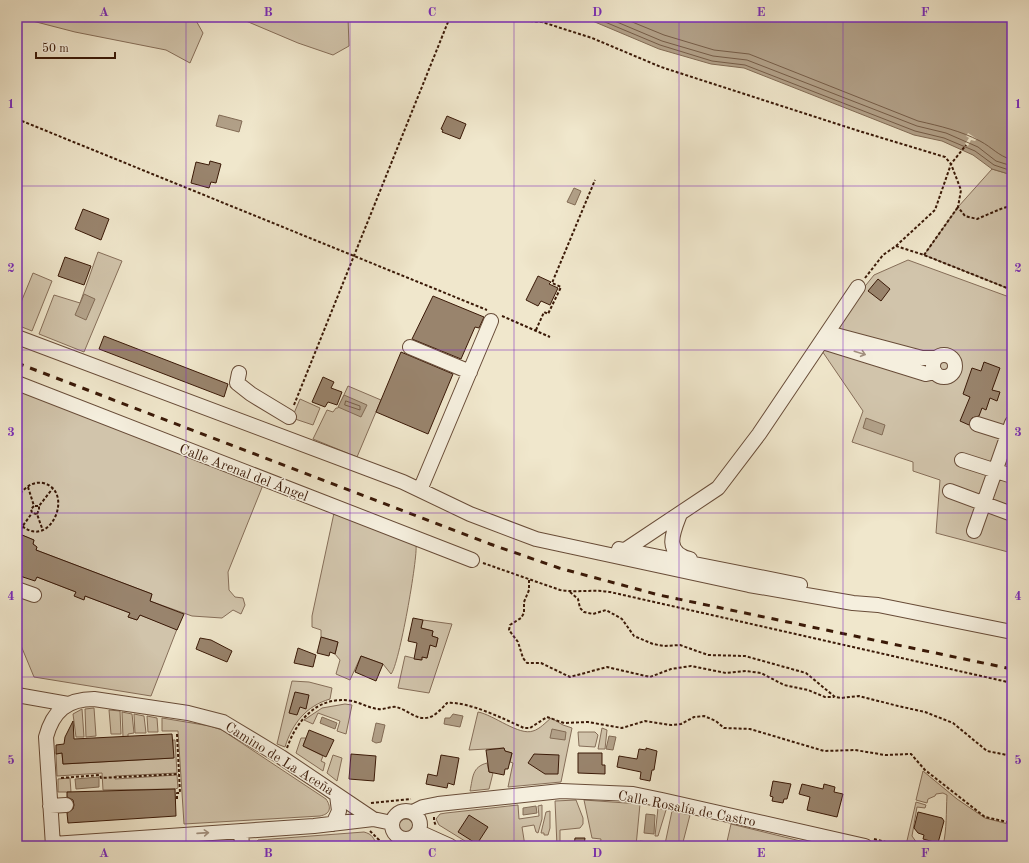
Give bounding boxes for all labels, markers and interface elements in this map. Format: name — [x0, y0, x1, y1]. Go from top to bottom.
text: A — [99, 6, 109, 19]
text: B — [263, 6, 273, 19]
text: C — [428, 6, 436, 19]
text: D — [592, 6, 602, 19]
text: E — [757, 6, 766, 19]
text: F — [921, 6, 930, 19]
scale bar — [36, 34, 115, 60]
text: 50 m — [42, 42, 69, 55]
text: 1 — [7, 98, 15, 111]
text: 1 — [1014, 98, 1022, 111]
text: 2 — [7, 262, 15, 275]
text: 2 — [1014, 262, 1022, 275]
one-way arrow — [853, 350, 866, 357]
text: 3 — [7, 426, 15, 439]
text: 3 — [1014, 426, 1022, 439]
street label: Calle Arenal del Ángel — [177, 439, 311, 504]
text: 4 — [7, 590, 15, 603]
text: 4 — [1014, 590, 1022, 603]
street label: Camino de La Aceña — [223, 720, 336, 798]
text: 5 — [7, 754, 15, 767]
text: 5 — [1014, 754, 1022, 767]
street label: Calle Rosalía de Castro — [617, 789, 757, 829]
one-way arrow — [196, 830, 209, 837]
text: A — [99, 847, 109, 860]
text: B — [263, 847, 273, 860]
text: C — [428, 847, 436, 860]
text: D — [592, 847, 602, 860]
text: E — [757, 847, 766, 860]
text: F — [921, 847, 930, 860]

